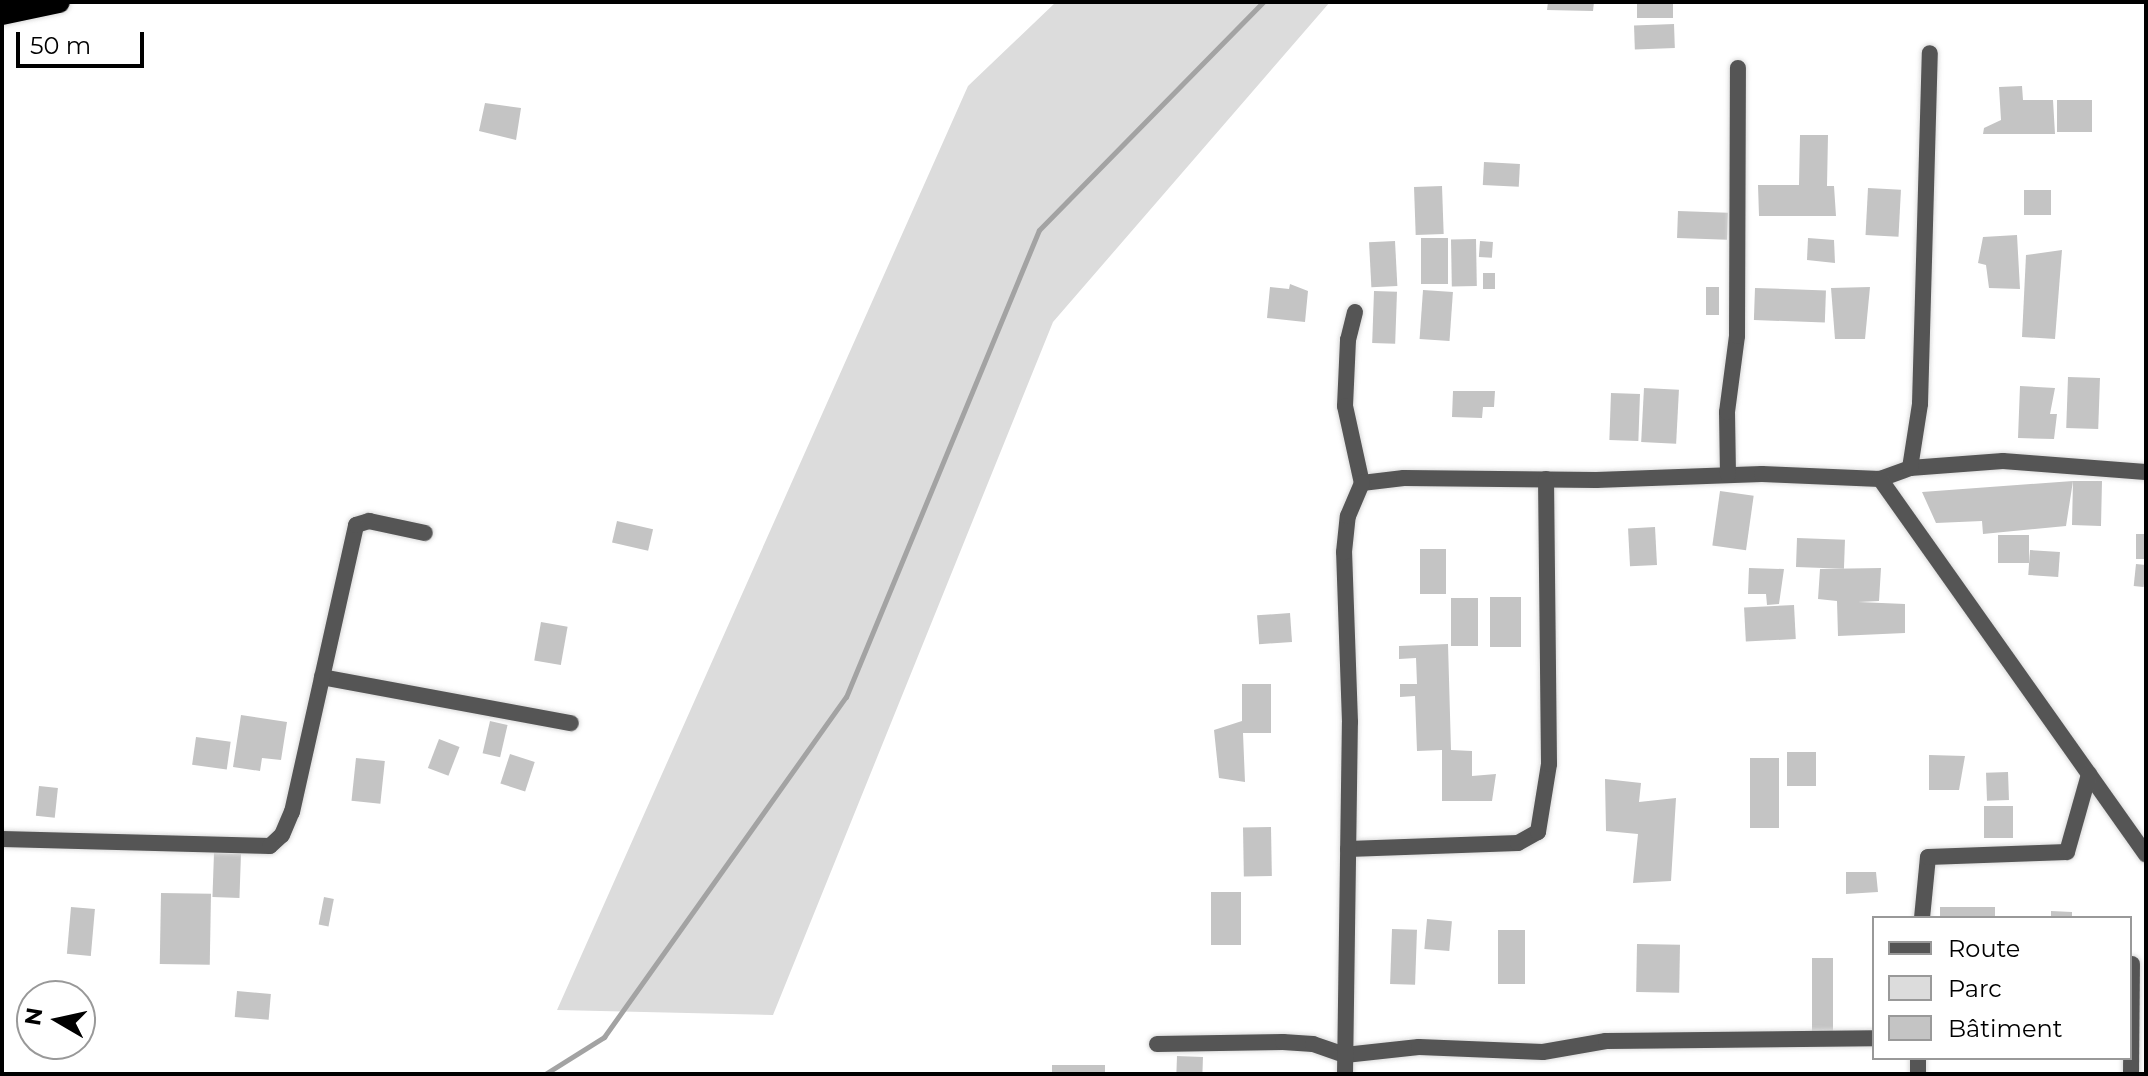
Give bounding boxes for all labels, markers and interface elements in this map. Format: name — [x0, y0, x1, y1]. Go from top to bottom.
scale bar — [20, 16, 148, 66]
text: 50 m — [30, 31, 91, 60]
legend — [1872, 916, 2132, 1060]
text: Route — [1948, 934, 2020, 963]
text: Parc — [1948, 974, 2002, 1003]
north arrow — [16, 980, 96, 1060]
text: N — [19, 1006, 49, 1027]
text: Bâtiment — [1948, 1014, 2062, 1043]

